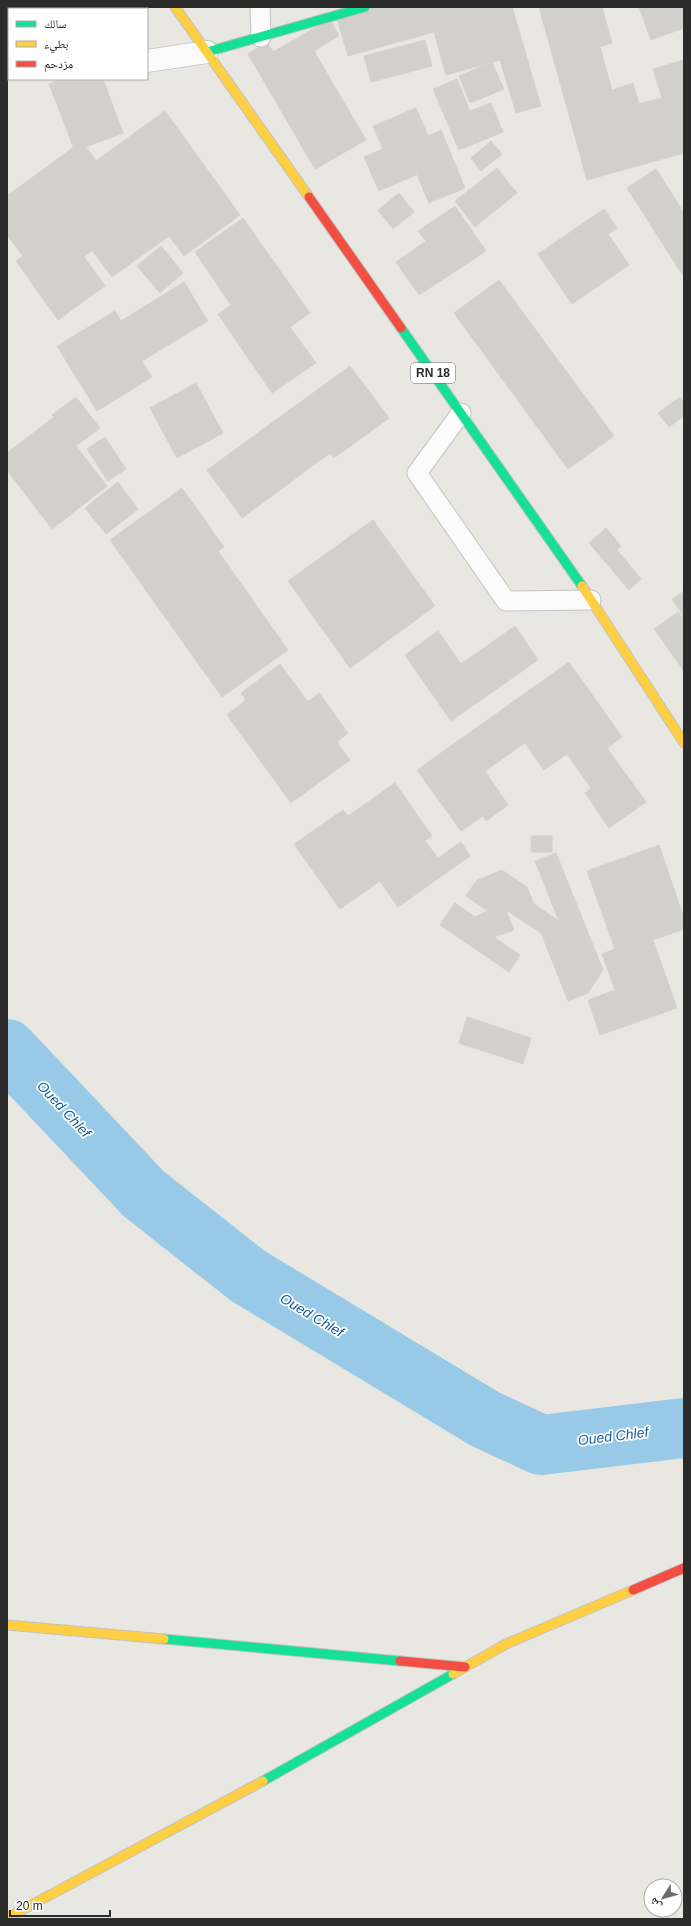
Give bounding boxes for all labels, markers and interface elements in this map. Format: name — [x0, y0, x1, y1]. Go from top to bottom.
legend — [8, 8, 148, 80]
text: سالك — [44, 17, 66, 31]
text: بطيء — [44, 37, 68, 54]
text: مزدحم — [44, 57, 73, 72]
road number: RN 18 — [411, 363, 455, 383]
water label: Oued Chlef — [34, 1078, 95, 1142]
water label: Oued Chlef — [278, 1290, 348, 1341]
water label: Oued Chlef — [577, 1423, 651, 1448]
north arrow — [643, 1878, 683, 1918]
scale bar — [10, 1892, 110, 1918]
text: ش — [647, 1894, 665, 1912]
text: 20 m — [16, 1899, 43, 1913]

